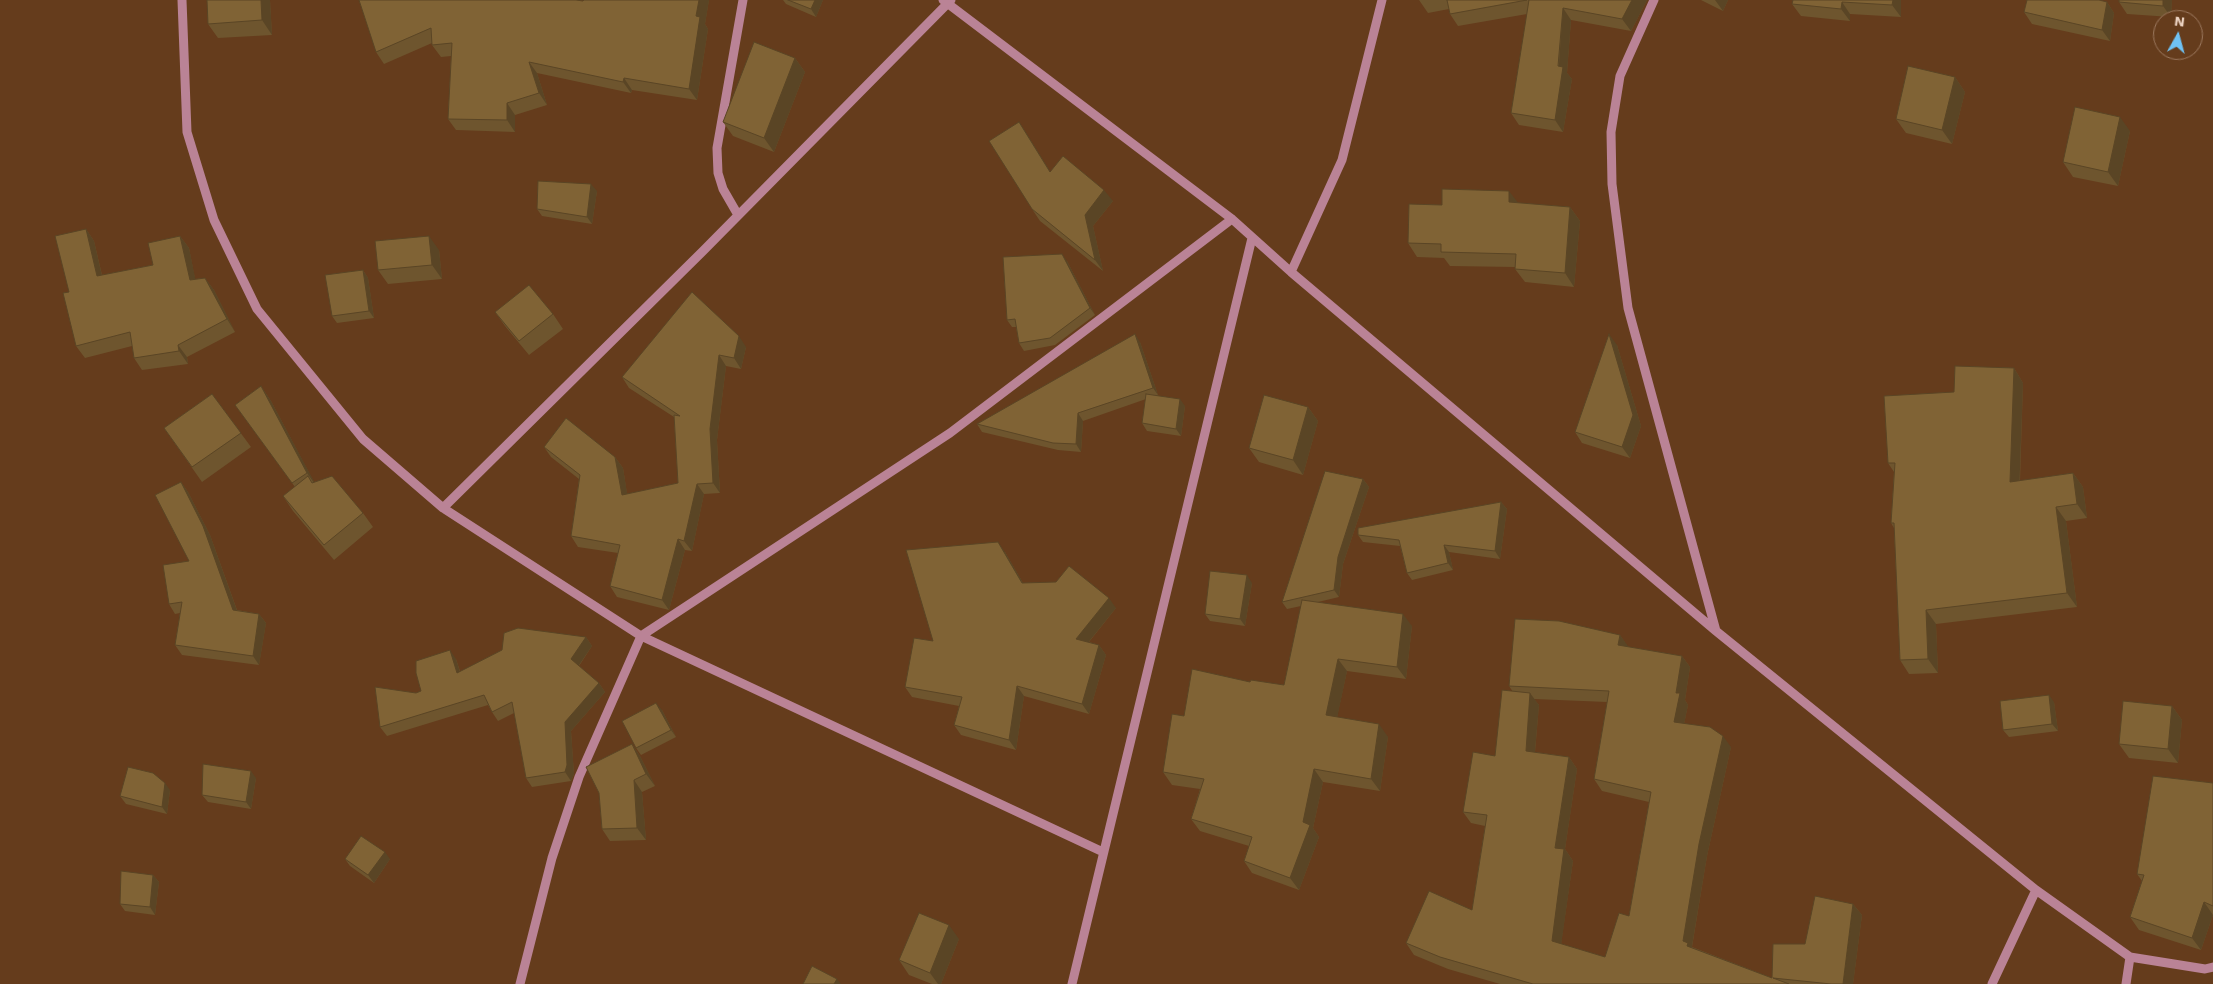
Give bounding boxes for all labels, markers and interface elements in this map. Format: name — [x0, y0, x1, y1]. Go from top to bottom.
north arrow — [2153, 10, 2203, 60]
text: N — [2174, 13, 2186, 30]

